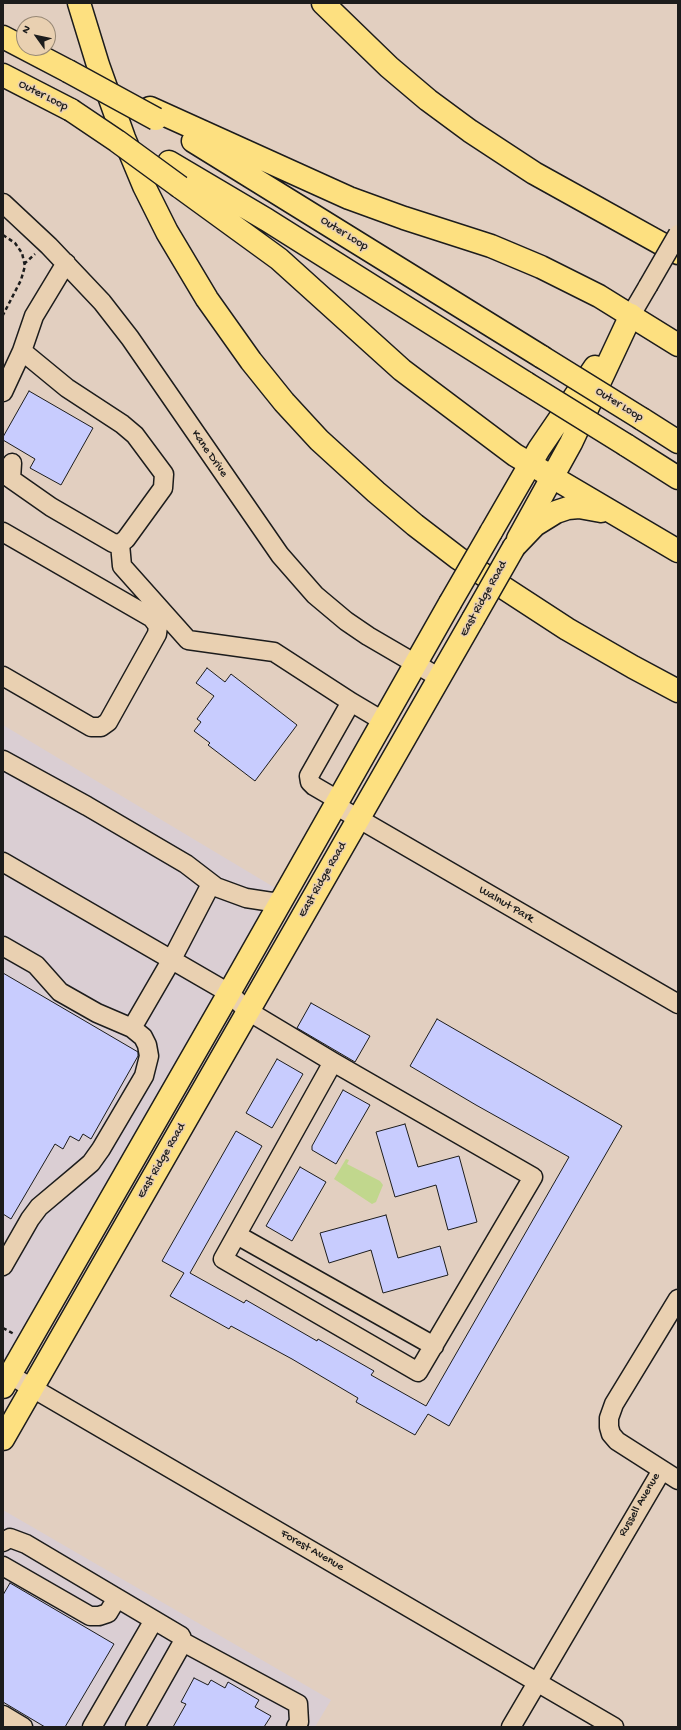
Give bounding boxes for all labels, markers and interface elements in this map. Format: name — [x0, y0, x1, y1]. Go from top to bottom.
north arrow — [16, 16, 56, 56]
text: N — [20, 24, 34, 36]
street label: Outer Loop — [16, 77, 70, 115]
street label: Outer Loop — [317, 214, 371, 254]
street label: Outer Loop — [592, 385, 646, 425]
street label: Kane Drive — [188, 428, 230, 480]
street label: East Ridge Road — [457, 559, 511, 639]
street label: East Ridge Road — [296, 840, 350, 920]
street label: Walnut Park — [476, 883, 536, 927]
street label: East Ridge Road — [135, 1121, 189, 1201]
street label: Russell Avenue — [616, 1471, 664, 1539]
street label: Forest Avenue — [278, 1527, 346, 1575]

